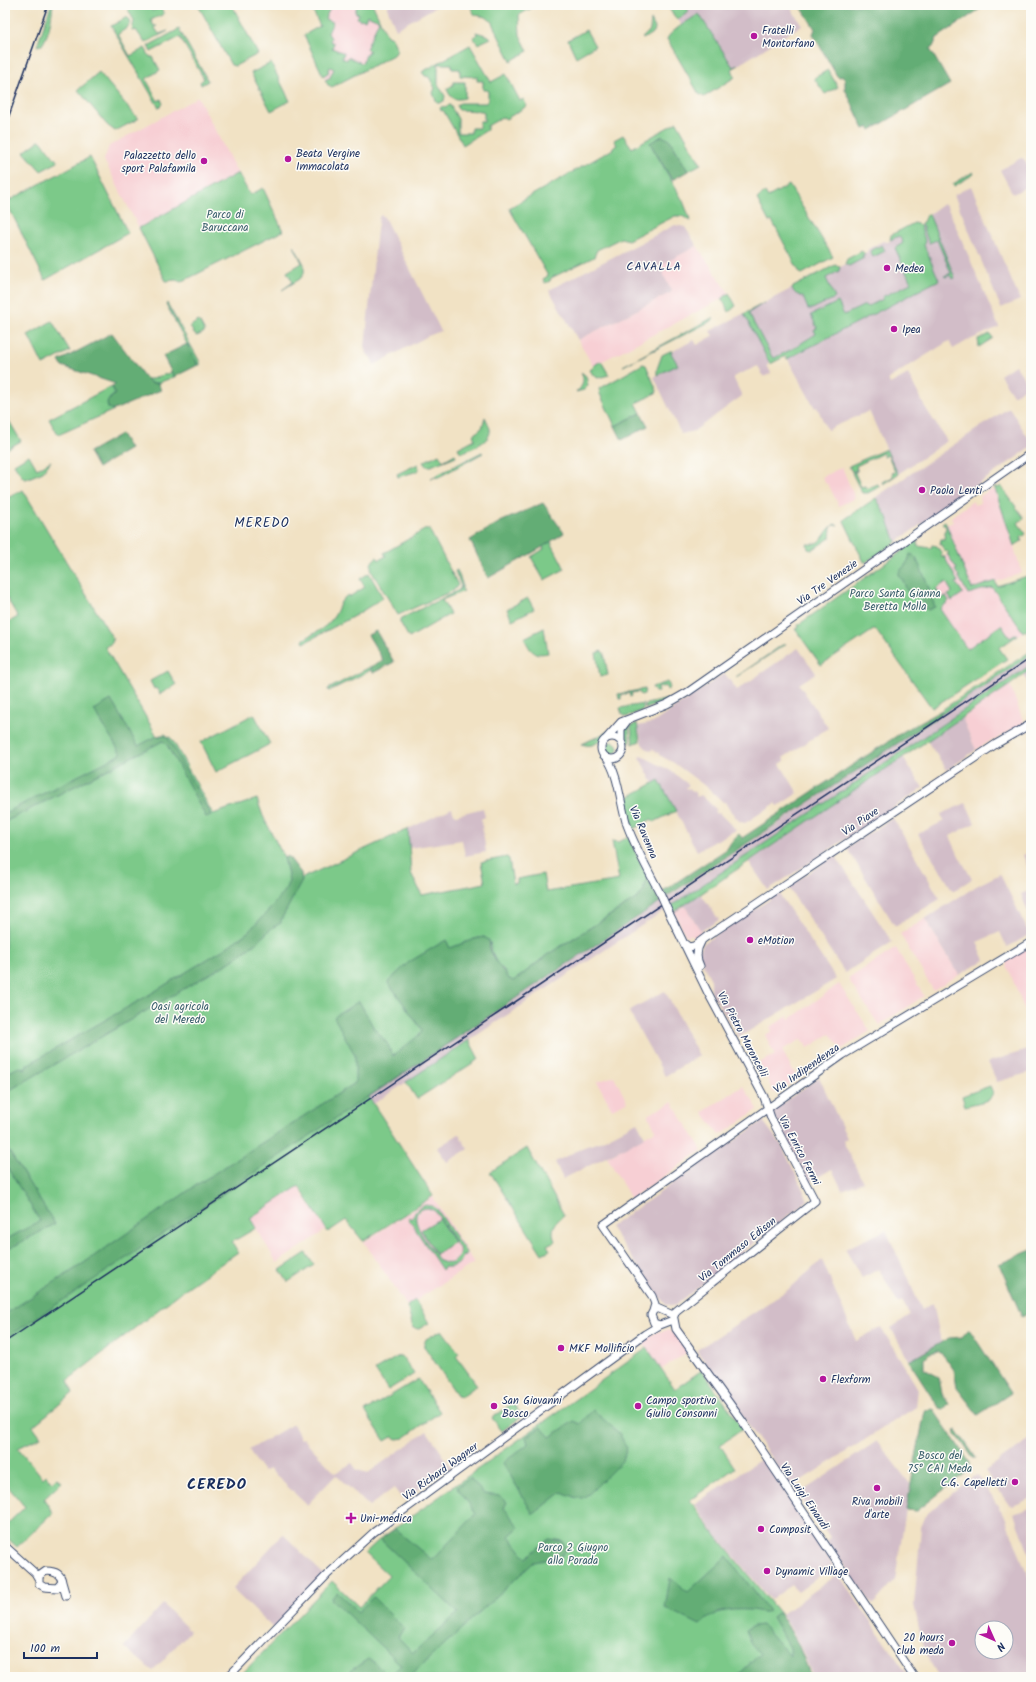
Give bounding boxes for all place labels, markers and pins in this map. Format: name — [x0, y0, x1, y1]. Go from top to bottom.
place label: Fratelli Montorfano — [762, 22, 815, 53]
marker: Fratelli Montorfano — [749, 31, 759, 41]
place label: Beata Vergine Immacolata — [296, 145, 360, 176]
place label: Palazzetto dello sport Palafamila — [121, 147, 196, 178]
marker: Beata Vergine Immacolata — [283, 154, 293, 164]
marker: Palazzetto dello sport Palafamila — [199, 156, 209, 166]
place label: Medea — [895, 260, 924, 278]
marker: Medea — [882, 263, 892, 273]
place label: Ipea — [902, 321, 921, 339]
marker: Ipea — [889, 324, 899, 334]
place label: Paola Lenti — [930, 482, 982, 500]
marker: Paola Lenti — [917, 485, 927, 495]
place label: eMotion — [758, 932, 794, 950]
marker: eMotion — [745, 935, 755, 945]
place label: MKF Mollificio — [569, 1340, 634, 1358]
marker: MKF Mollificio — [556, 1343, 566, 1353]
place label: Flexform — [831, 1371, 871, 1389]
marker: Flexform — [818, 1374, 828, 1384]
place label: San Giovanni Bosco — [502, 1392, 562, 1423]
place label: Campo sportivo Giulio Consonni — [646, 1392, 717, 1423]
marker: San Giovanni Bosco — [489, 1401, 499, 1411]
marker: Campo sportivo Giulio Consonni — [633, 1401, 643, 1411]
place label: C.G. Capelletti — [941, 1474, 1007, 1492]
marker: C.G. Capelletti — [1010, 1477, 1020, 1487]
marker: Riva mobili d'arte — [872, 1483, 882, 1493]
place label: Riva mobili d'arte — [852, 1493, 903, 1524]
place label: Uni-medica — [360, 1510, 412, 1528]
marker: Uni-medica — [345, 1512, 357, 1524]
place label: Composit — [769, 1521, 812, 1539]
marker: Composit — [756, 1524, 766, 1534]
place label: Dynamic Village — [775, 1563, 848, 1581]
marker: Dynamic Village — [762, 1566, 772, 1576]
place label: 20 hours club meda — [897, 1629, 944, 1660]
marker: 20 hours club meda — [947, 1638, 957, 1648]

